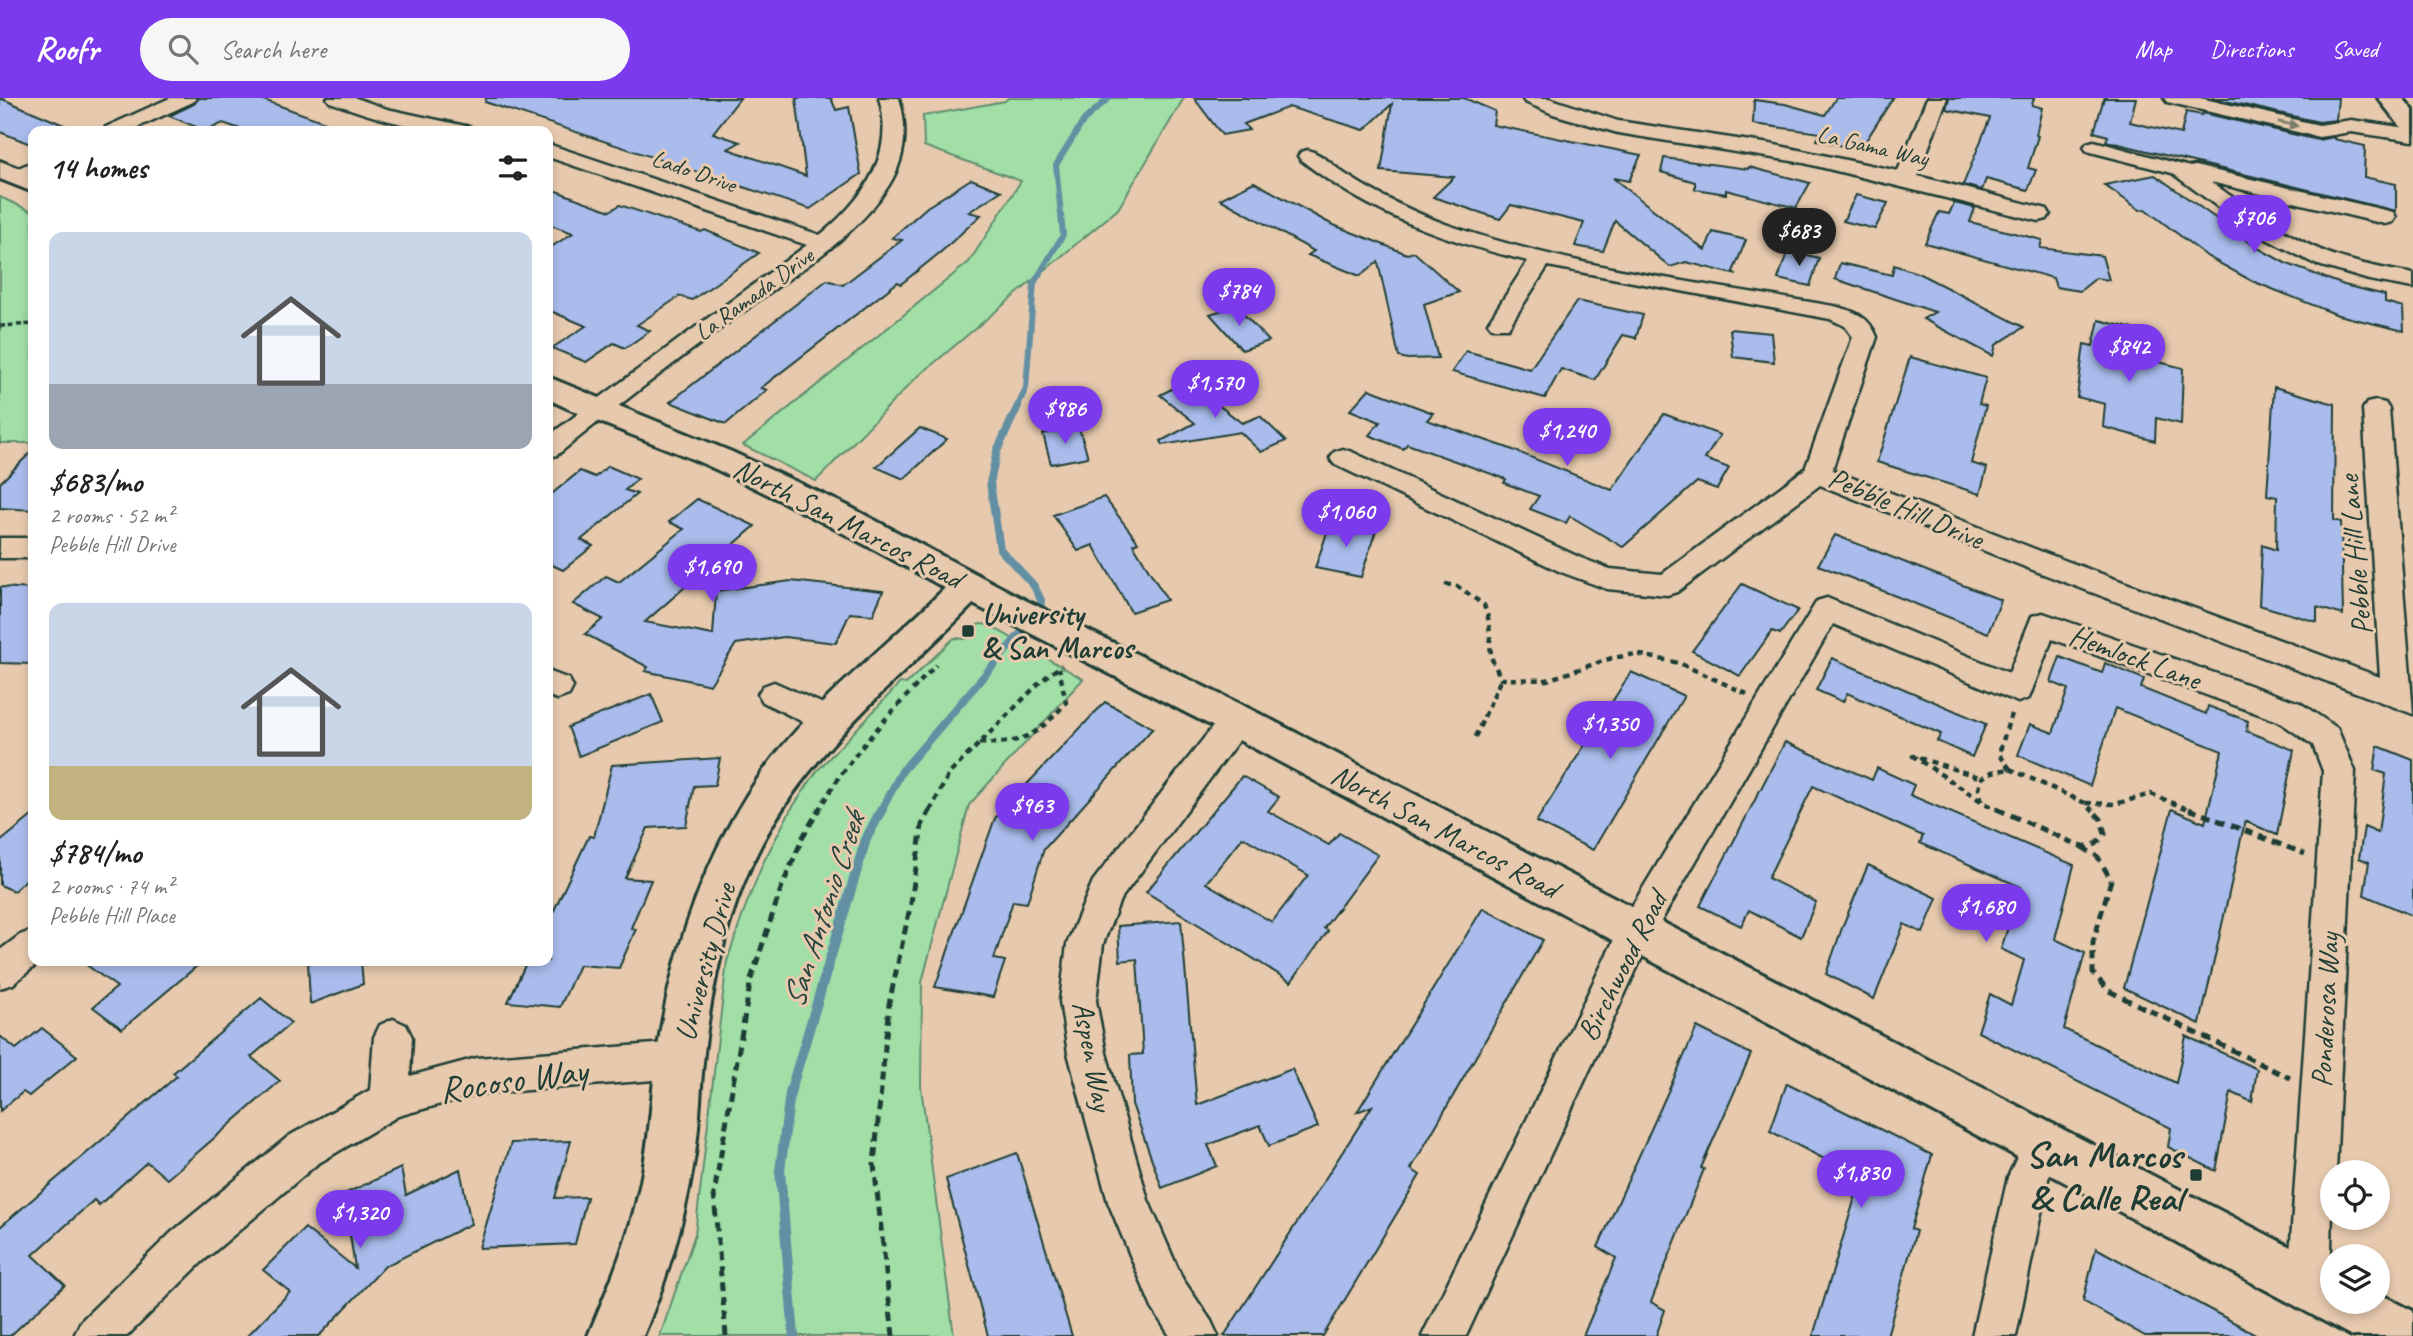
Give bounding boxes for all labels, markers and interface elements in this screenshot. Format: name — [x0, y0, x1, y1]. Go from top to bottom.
search box — [140, 18, 630, 81]
text: Roofr — [35, 28, 98, 70]
icon: search — [164, 30, 202, 68]
text: Search here — [220, 33, 326, 66]
text: Map — [2135, 34, 2172, 64]
text: Directions — [2210, 34, 2293, 64]
text: Saved — [2331, 34, 2378, 64]
street label: La Gama Way — [1815, 119, 1933, 174]
one-way arrow — [2277, 119, 2299, 130]
street label: Lado Drive — [648, 143, 742, 200]
text: 14 homes — [49, 149, 147, 187]
icon: filters — [494, 149, 532, 187]
pin: $706 — [2213, 195, 2295, 255]
text: $706 — [2233, 203, 2275, 232]
pin: $683 — [1758, 208, 1840, 268]
text: $683 — [1778, 216, 1820, 245]
street label: La Ramada Drive — [689, 239, 821, 347]
pin: $784 — [1198, 268, 1280, 328]
text: $784 — [1218, 276, 1260, 305]
icon: home — [228, 278, 354, 404]
pin: $842 — [2088, 324, 2170, 384]
text: $842 — [2108, 332, 2150, 361]
pin: $1,570 — [1158, 360, 1272, 420]
text: $1,570 — [1187, 368, 1243, 397]
pin: $986 — [1024, 386, 1106, 446]
text: $986 — [1044, 394, 1086, 423]
pin: $1,240 — [1510, 408, 1624, 468]
text: $1,240 — [1539, 416, 1595, 445]
street label: North San Marcos Road — [727, 449, 973, 599]
street label: Pebble Hill Drive — [1823, 458, 1991, 559]
text: $683/mo — [49, 463, 142, 501]
street label: Pebble Hill Lane — [2329, 471, 2381, 636]
pin: $1,060 — [1289, 490, 1403, 549]
text: $1,060 — [1318, 497, 1374, 526]
text: 2 rooms · 52 m² — [49, 501, 173, 530]
text: Pebble Hill Drive — [49, 530, 175, 559]
pin: $1,690 — [655, 545, 769, 604]
text: $1,690 — [684, 552, 740, 581]
place label: University & San Marcos — [982, 595, 1136, 667]
street label: Hemlock Lane — [2064, 616, 2208, 699]
marker: University & San Marcos — [960, 623, 976, 639]
icon: home — [228, 649, 354, 775]
pin: $1,350 — [1553, 702, 1667, 761]
text: $1,350 — [1582, 709, 1638, 738]
street label: North San Marcos Road — [1325, 755, 1569, 909]
pin: $963 — [991, 784, 1073, 843]
text: $963 — [1011, 791, 1053, 820]
water label: San Antonio Creek — [773, 802, 876, 1013]
text: $784/mo — [49, 834, 141, 872]
text: 2 rooms · 74 m² — [49, 872, 173, 901]
street label: University Drive — [666, 877, 745, 1045]
street label: Birchwood Road — [1568, 881, 1678, 1047]
pin: $1,680 — [1929, 884, 2043, 944]
text: $1,680 — [1958, 892, 2014, 921]
text: Pebble Hill Place — [49, 901, 175, 930]
street label: Ponderosa Way — [2302, 930, 2348, 1088]
street label: Aspen Way — [1064, 998, 1123, 1117]
street label: Rocoso Way — [436, 1045, 593, 1113]
place label: San Marcos & Calle Real — [2026, 1131, 2188, 1221]
pin: $1,830 — [1804, 1150, 1918, 1210]
text: $1,830 — [1833, 1158, 1889, 1187]
map controls — [2320, 1160, 2390, 1314]
button: locate — [2320, 1160, 2390, 1230]
marker: San Marcos & Calle Real — [2188, 1167, 2204, 1183]
pin: $1,320 — [303, 1190, 417, 1250]
text: $1,320 — [332, 1198, 388, 1227]
button: layers — [2320, 1244, 2390, 1314]

